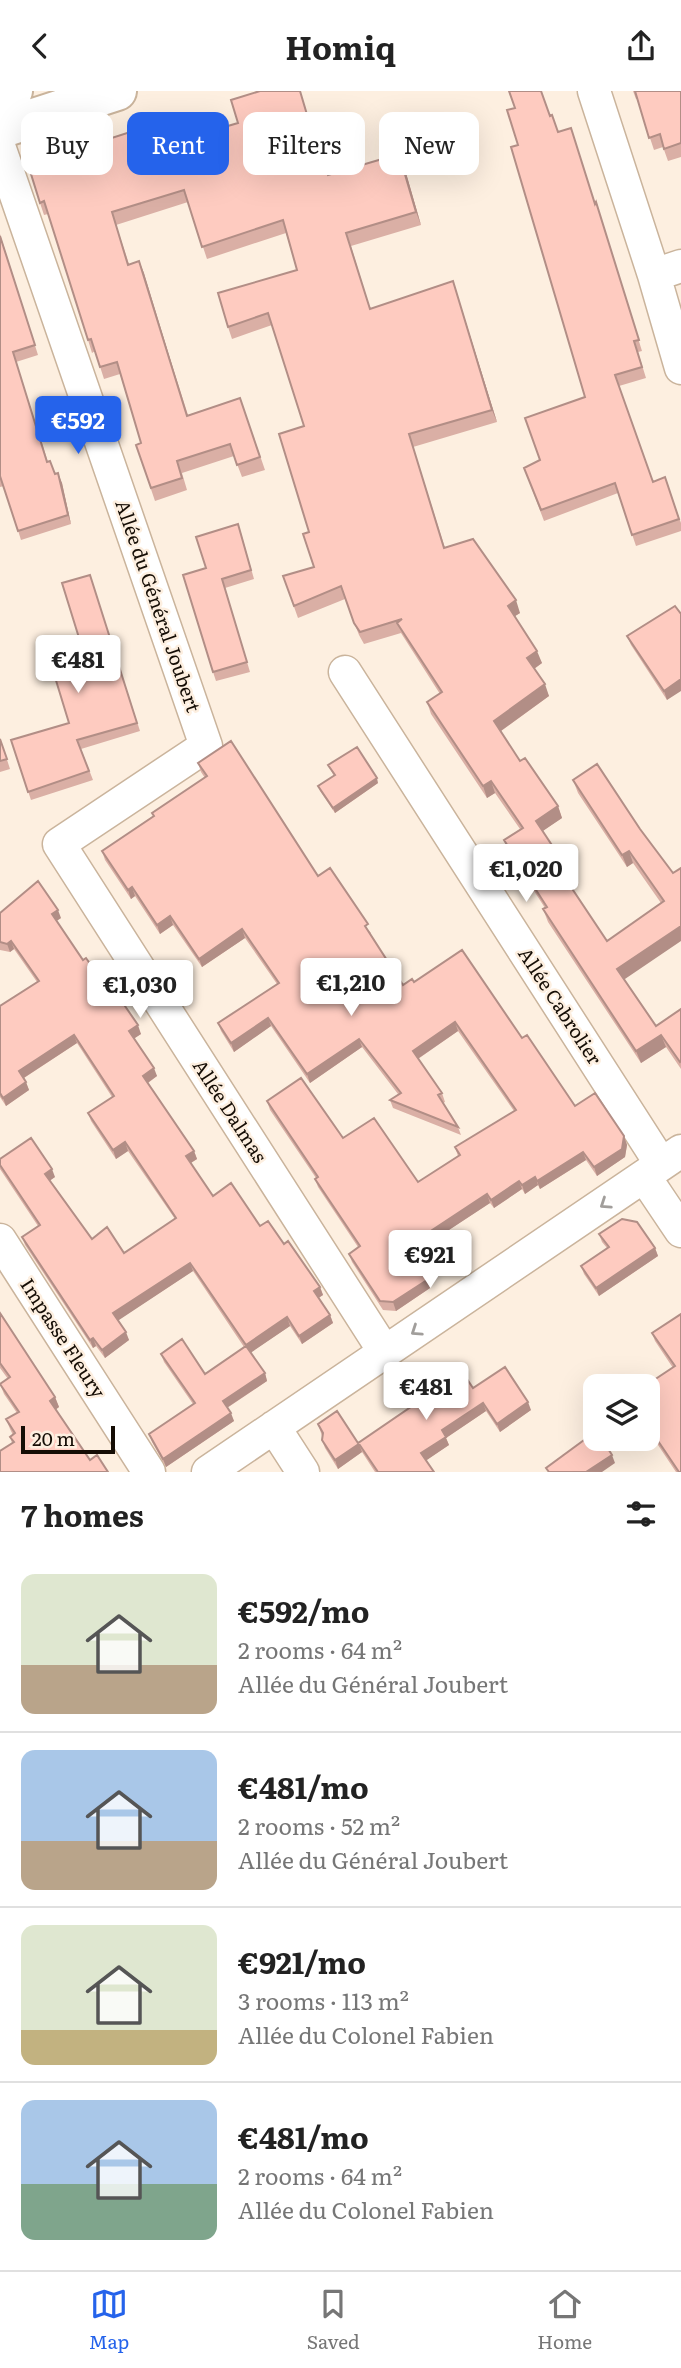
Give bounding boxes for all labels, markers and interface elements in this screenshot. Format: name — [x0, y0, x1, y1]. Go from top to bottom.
text: Homiq — [285, 22, 396, 70]
icon: back — [21, 27, 59, 65]
icon: share — [622, 27, 660, 65]
chip: Buy — [21, 112, 113, 175]
chip: Rent — [127, 112, 229, 175]
chip: Filters — [243, 112, 365, 175]
chip: New — [379, 112, 479, 175]
pin: €592 — [37, 397, 119, 456]
text: €592 — [51, 402, 105, 436]
street label: Allée du Général Joubert — [109, 496, 209, 716]
pin: €481 — [37, 635, 119, 695]
text: €481 — [52, 641, 104, 675]
pin: €1,020 — [469, 845, 583, 904]
text: €1,020 — [489, 850, 563, 884]
street label: Allée Cabrolier — [512, 941, 609, 1070]
pin: €1,210 — [294, 958, 408, 1018]
pin: €1,030 — [83, 961, 197, 1020]
text: €1,210 — [316, 964, 386, 998]
text: €1,030 — [103, 966, 177, 1000]
street label: Allée Dalmas — [187, 1053, 275, 1168]
one-way arrow — [600, 1196, 613, 1208]
pin: €921 — [389, 1231, 471, 1290]
text: €921 — [405, 1236, 455, 1270]
street label: Impasse Fleury — [15, 1272, 113, 1403]
one-way arrow — [411, 1323, 424, 1335]
pin: €481 — [385, 1363, 467, 1422]
text: €481 — [400, 1368, 452, 1402]
map controls — [583, 1374, 660, 1451]
button: layers — [583, 1374, 660, 1451]
scale bar — [21, 1423, 116, 1455]
text: 20 m — [32, 1424, 75, 1452]
text: 7 homes — [21, 1492, 144, 1536]
icon: filters — [622, 1495, 660, 1533]
text: €592/mo — [238, 1588, 370, 1632]
icon: home — [77, 1602, 161, 1686]
text: 2 rooms · 64 m² — [238, 1632, 402, 1666]
text: Allée du Général Joubert — [238, 1666, 508, 1700]
text: €481/mo — [238, 1764, 369, 1808]
icon: home — [77, 1778, 161, 1862]
text: 2 rooms · 52 m² — [238, 1808, 400, 1842]
text: Allée du Général Joubert — [238, 1842, 508, 1876]
text: €921/mo — [238, 1939, 366, 1983]
icon: home — [77, 1953, 161, 2037]
text: 3 rooms · 113 m² — [238, 1983, 409, 2017]
text: Allée du Colonel Fabien — [238, 2017, 494, 2051]
text: €481/mo — [238, 2114, 369, 2158]
icon: home — [77, 2128, 161, 2212]
text: 2 rooms · 64 m² — [238, 2158, 402, 2192]
text: Allée du Colonel Fabien — [238, 2192, 494, 2226]
tab: Map — [89, 2285, 129, 2355]
tab: Saved — [307, 2285, 360, 2355]
tab: Home — [537, 2285, 592, 2355]

